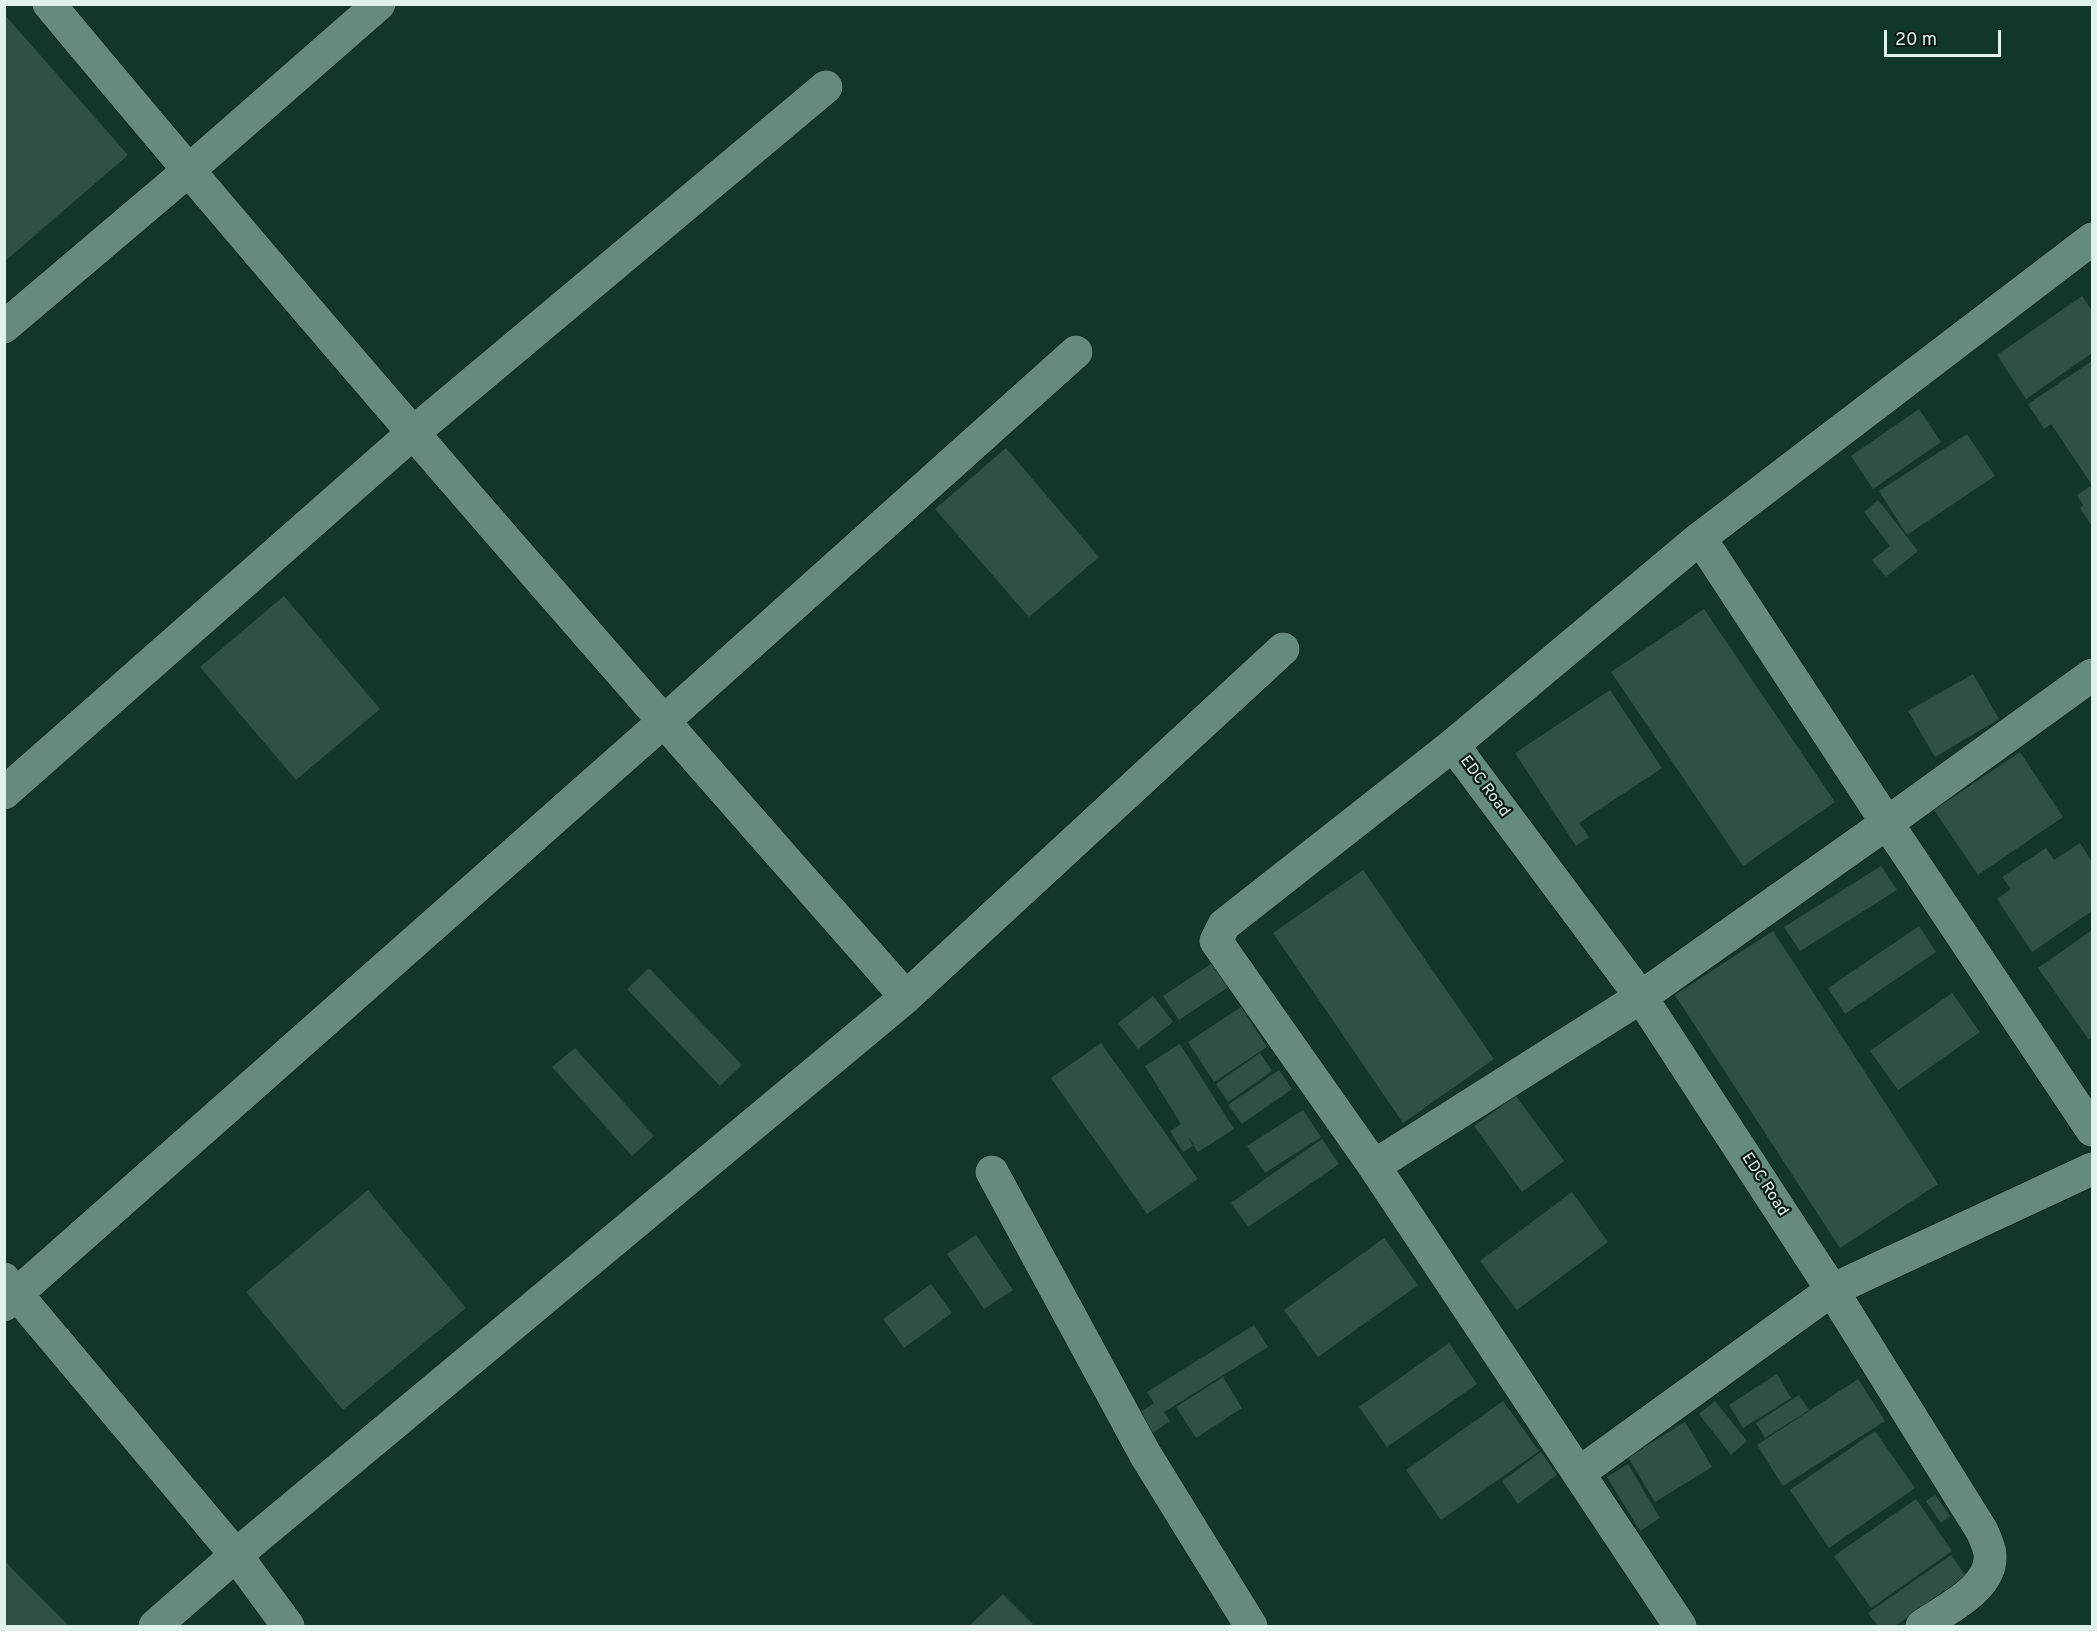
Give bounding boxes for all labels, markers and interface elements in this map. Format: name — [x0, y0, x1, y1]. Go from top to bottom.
scale bar — [1887, 18, 2004, 56]
text: 20 m — [1895, 29, 1937, 52]
street label: EDC Road — [1455, 753, 1513, 821]
street label: EDC Road — [1736, 1150, 1792, 1220]

